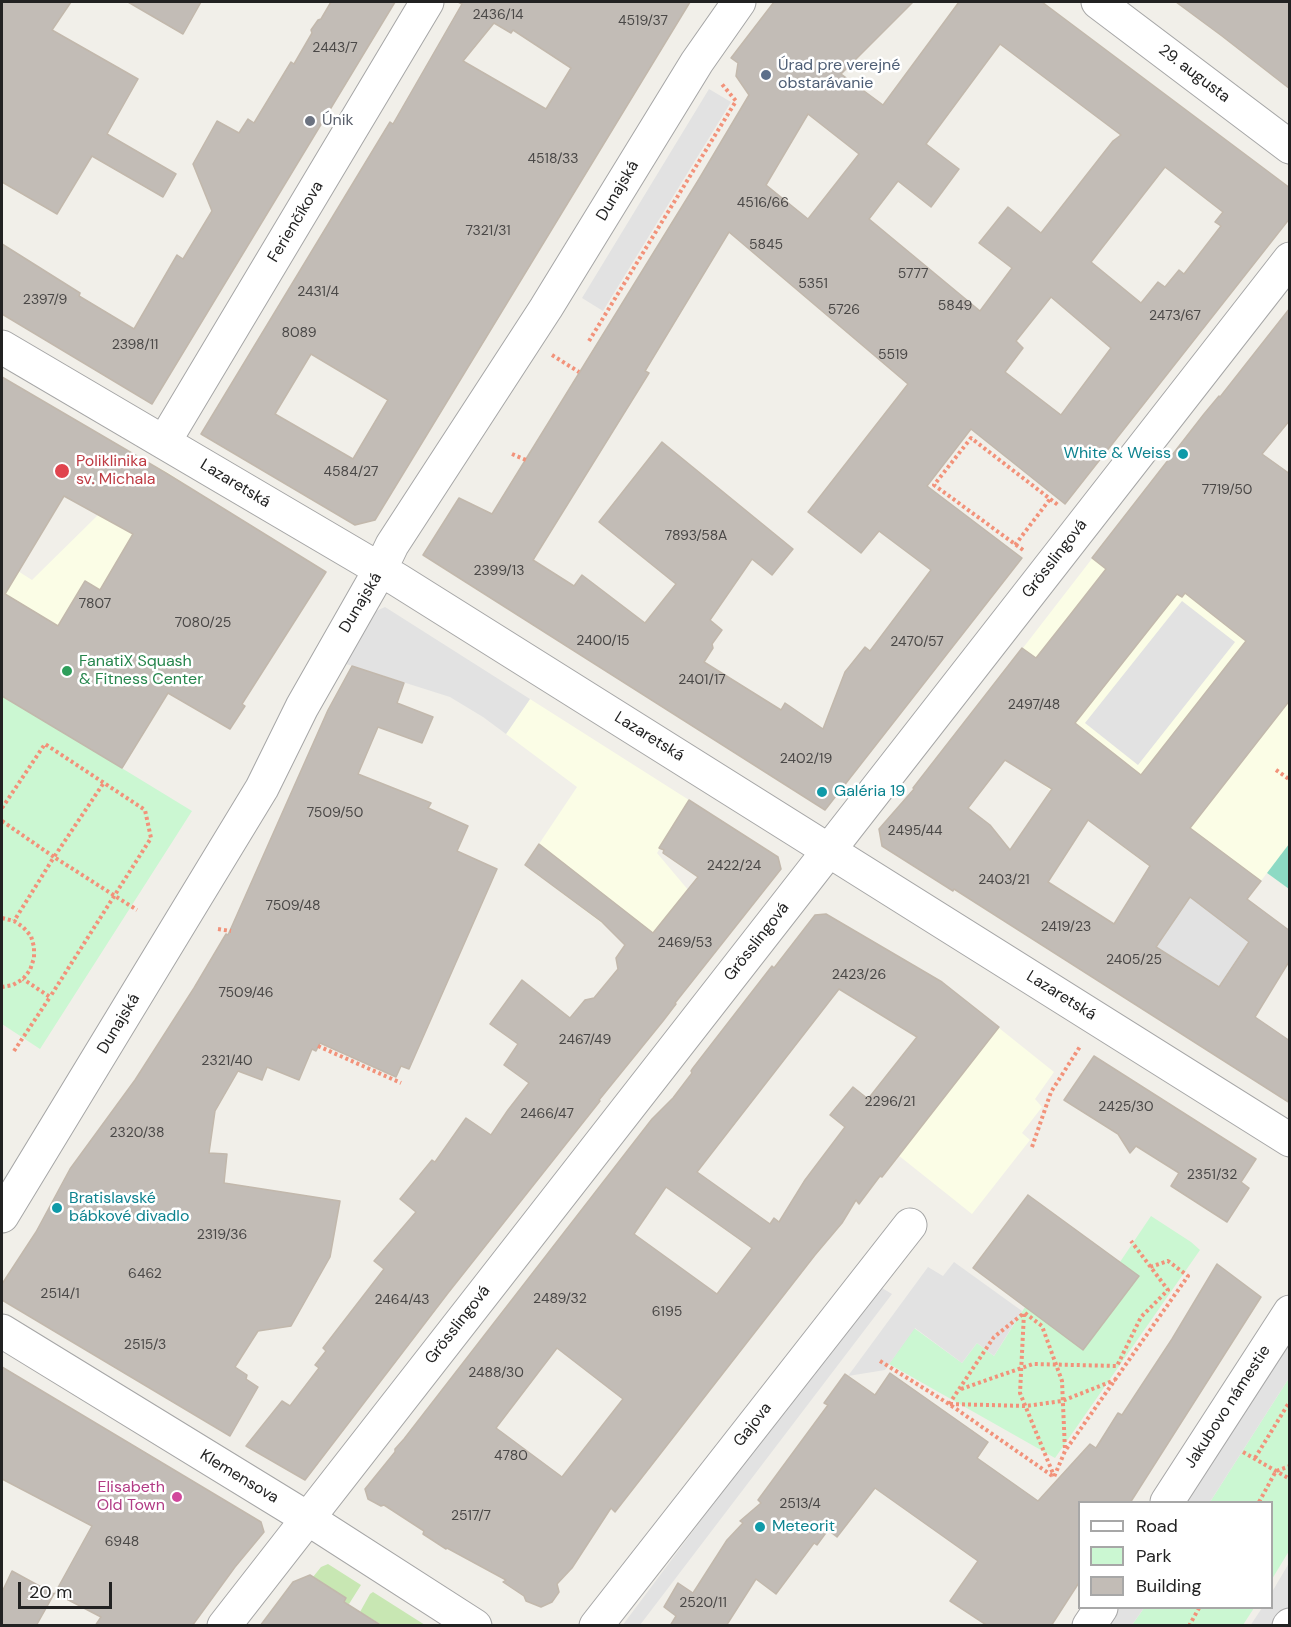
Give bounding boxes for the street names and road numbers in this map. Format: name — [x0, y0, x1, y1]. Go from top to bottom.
street label: 29. augusta — [1154, 41, 1234, 107]
street label: Dunajská — [593, 157, 643, 225]
street label: Ferienčíkova — [264, 178, 328, 266]
street label: Lazaretská — [196, 456, 274, 512]
street label: Grösslingová — [1018, 516, 1092, 602]
street label: Dunajská — [336, 569, 386, 637]
street label: Lazaretská — [611, 708, 687, 766]
street label: Grösslingová — [720, 899, 794, 985]
street label: Lazaretská — [1023, 967, 1099, 1025]
street label: Dunajská — [94, 990, 144, 1058]
street label: Grösslingová — [421, 1282, 495, 1368]
street label: Jakubovo námestie — [1181, 1342, 1275, 1472]
street label: Gajova — [730, 1399, 776, 1451]
street label: Klemensova — [196, 1446, 282, 1508]

